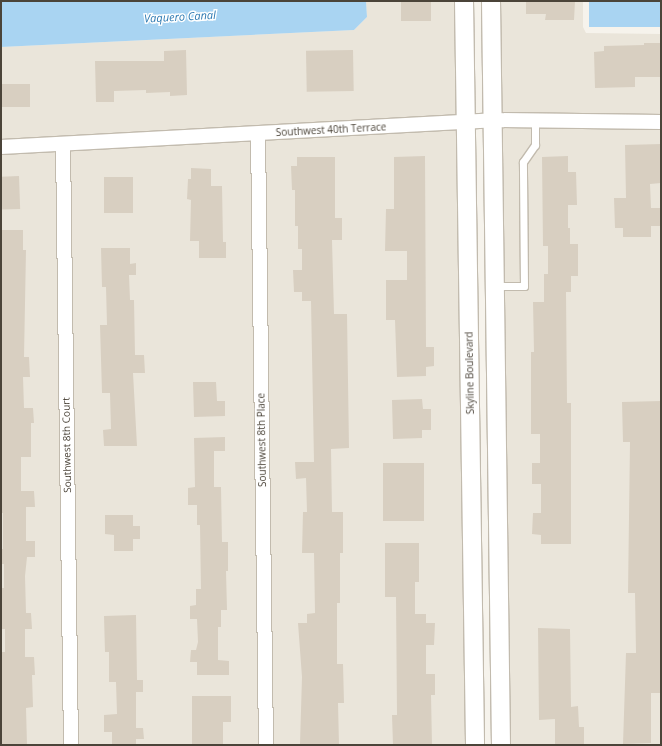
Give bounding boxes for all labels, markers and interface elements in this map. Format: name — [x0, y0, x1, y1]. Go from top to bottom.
water label: Vaquero Canal — [144, 9, 216, 25]
street label: Southwest 40th Terrace — [275, 121, 387, 139]
street label: Skyline Boulevard — [463, 332, 477, 414]
street label: Southwest 8th Place — [255, 393, 269, 487]
street label: Southwest 8th Court — [60, 397, 74, 493]

